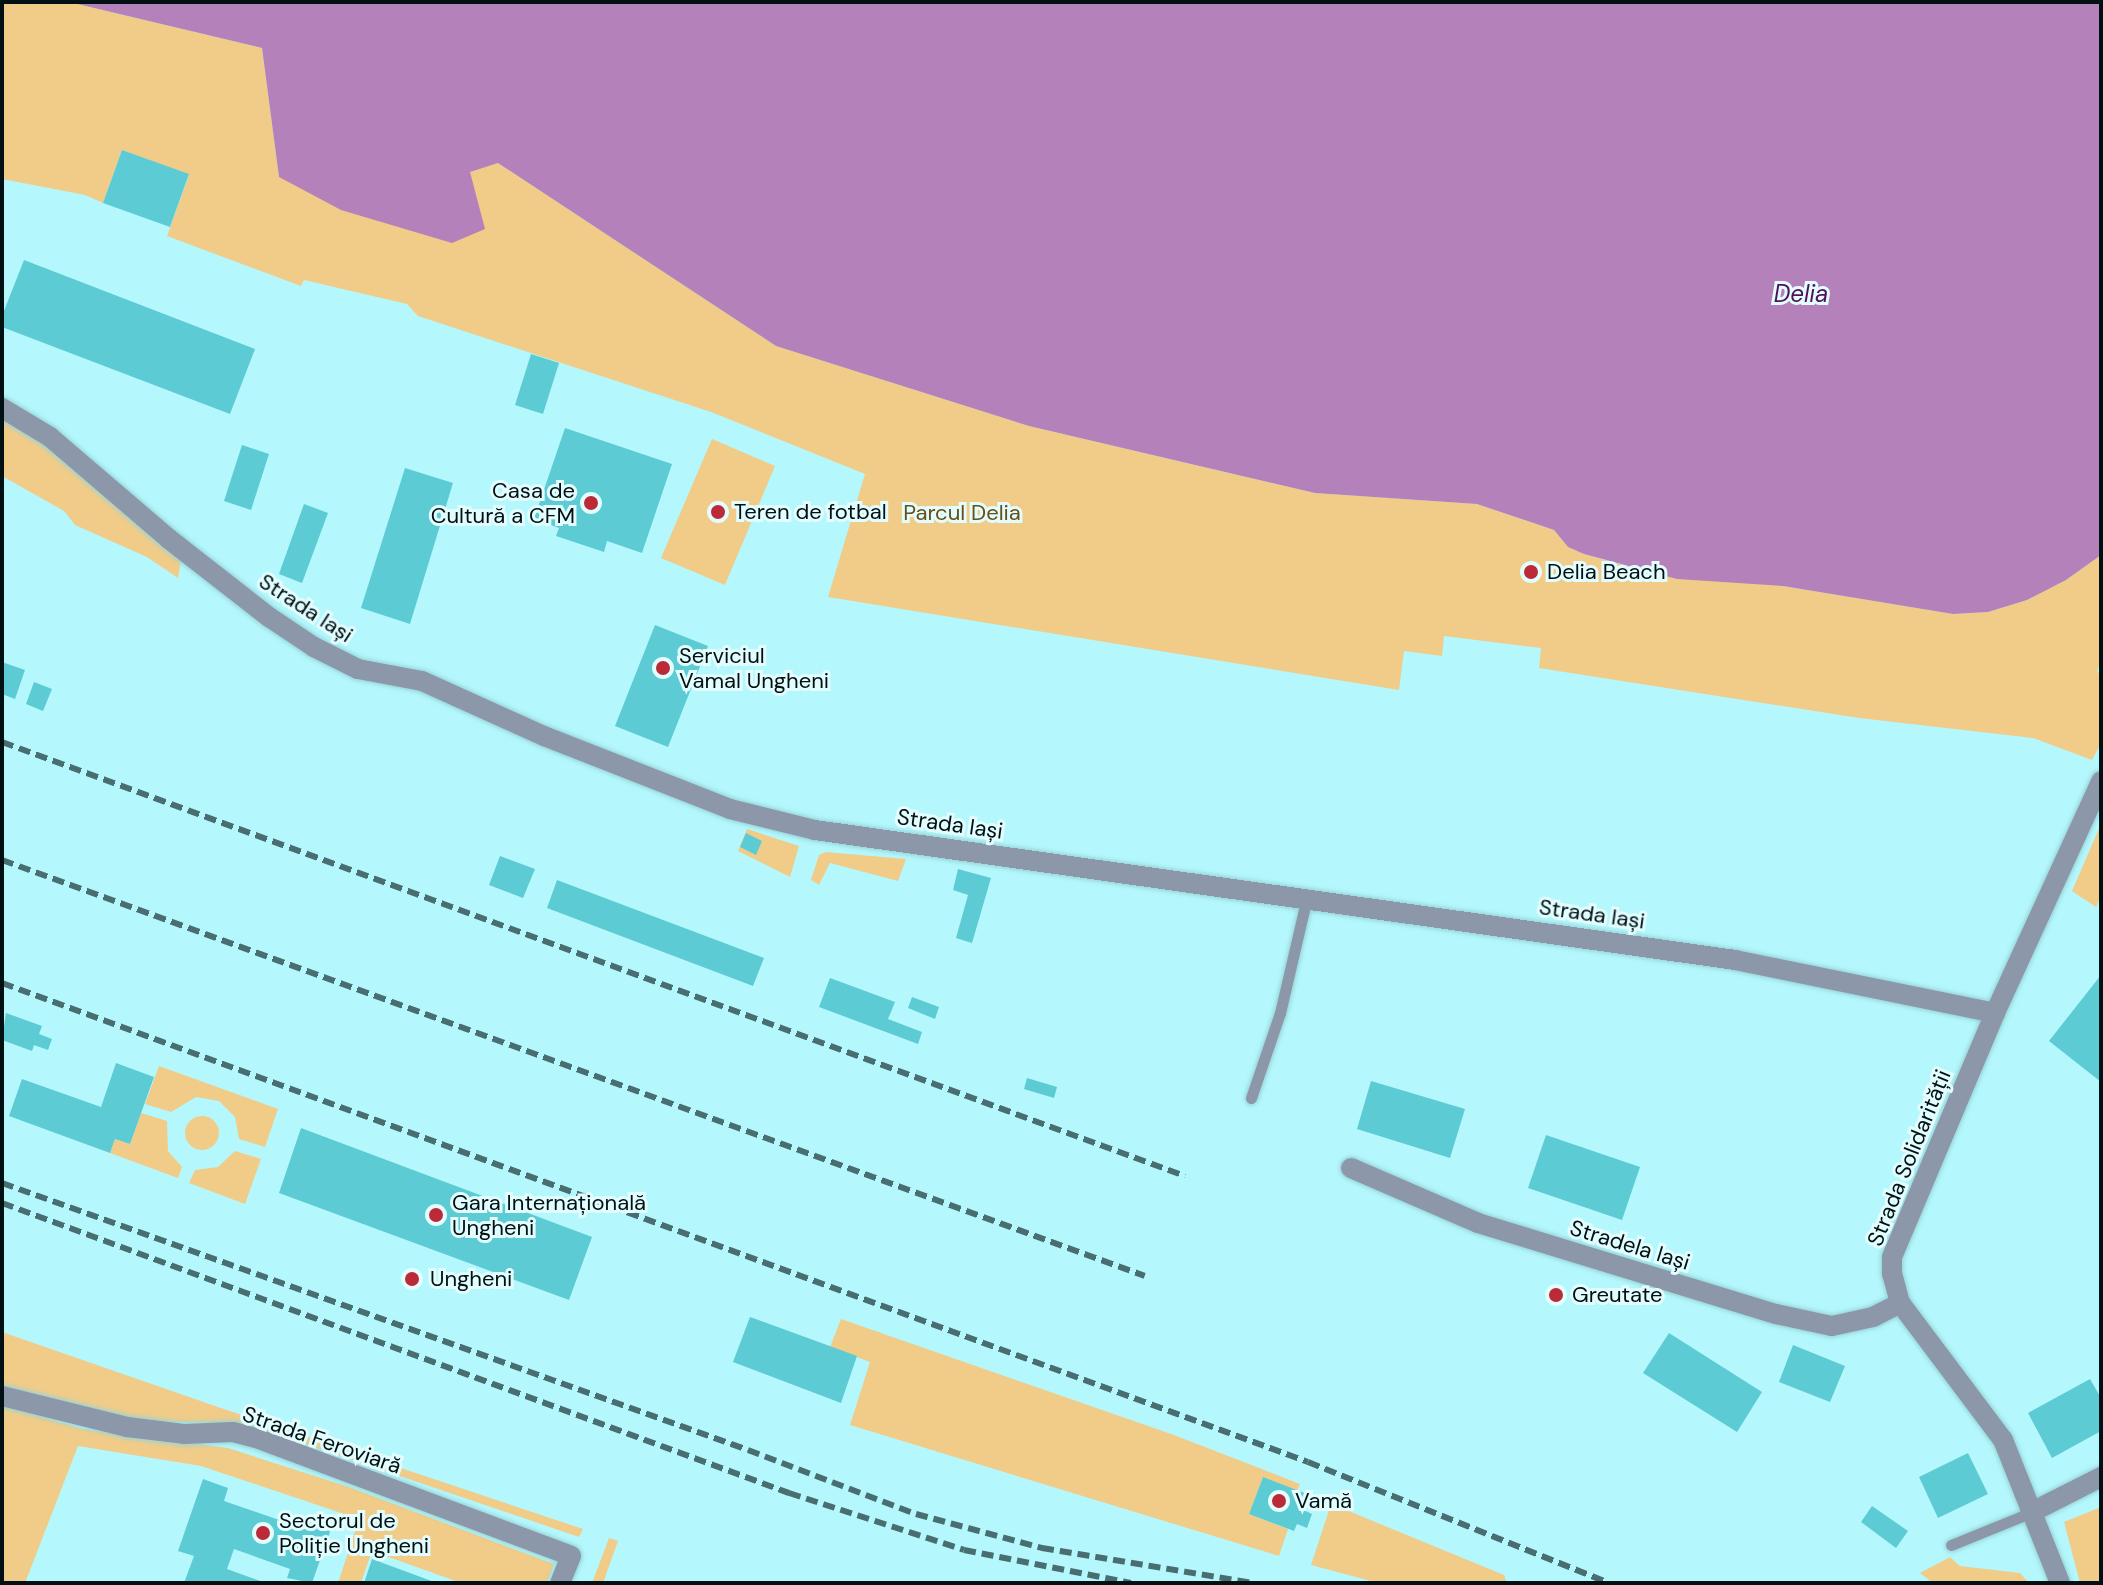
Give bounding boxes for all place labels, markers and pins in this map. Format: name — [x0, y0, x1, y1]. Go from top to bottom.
place label: Casa de Cultură a CFM — [431, 477, 575, 528]
marker: Casa de Cultură a CFM — [582, 494, 600, 512]
place label: Teren de fotbal — [734, 499, 887, 525]
marker: Teren de fotbal — [709, 503, 727, 521]
place label: Delia Beach — [1547, 559, 1666, 585]
marker: Delia Beach — [1522, 563, 1540, 581]
place label: Serviciul Vamal Ungheni — [679, 642, 829, 694]
marker: Serviciul Vamal Ungheni — [654, 659, 672, 677]
place label: Gara Internațională Ungheni — [452, 1189, 646, 1240]
marker: Gara Internațională Ungheni — [427, 1206, 445, 1224]
place label: Ungheni — [430, 1266, 512, 1292]
marker: Ungheni — [401, 1268, 423, 1290]
place label: Greutate — [1572, 1282, 1663, 1308]
marker: Greutate — [1547, 1286, 1565, 1304]
place label: Vamă — [1295, 1488, 1352, 1514]
marker: Vamă — [1270, 1492, 1288, 1510]
place label: Sectorul de Poliție Ungheni — [279, 1507, 429, 1558]
marker: Sectorul de Poliție Ungheni — [254, 1524, 272, 1542]

